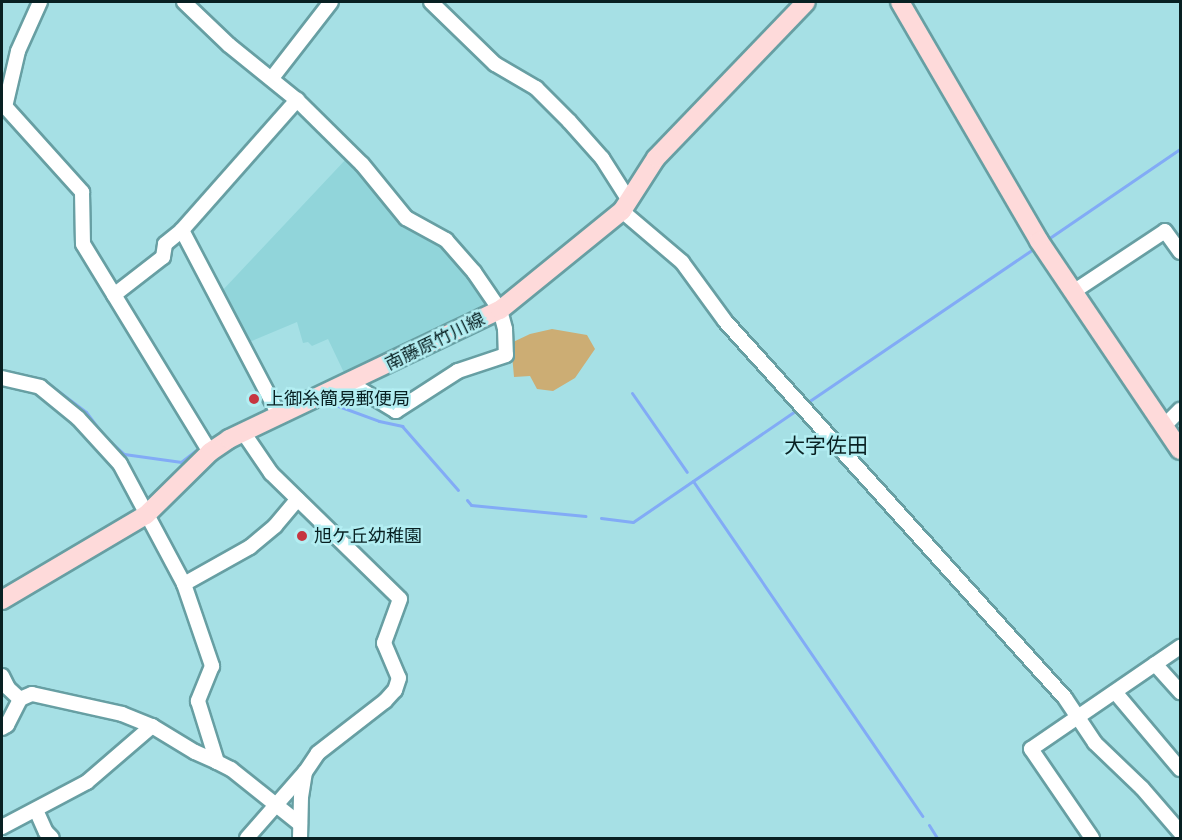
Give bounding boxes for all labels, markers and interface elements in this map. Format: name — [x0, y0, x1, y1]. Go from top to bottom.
street label: 南藤原竹川線 — [382, 309, 488, 375]
place label: 上御糸簡易郵便局 — [266, 388, 410, 410]
marker: 上御糸簡易郵便局 — [247, 392, 261, 406]
district label: 大字佐田 — [784, 432, 868, 458]
place label: 旭ケ丘幼稚園 — [314, 525, 422, 547]
marker: 旭ケ丘幼稚園 — [295, 529, 309, 543]

